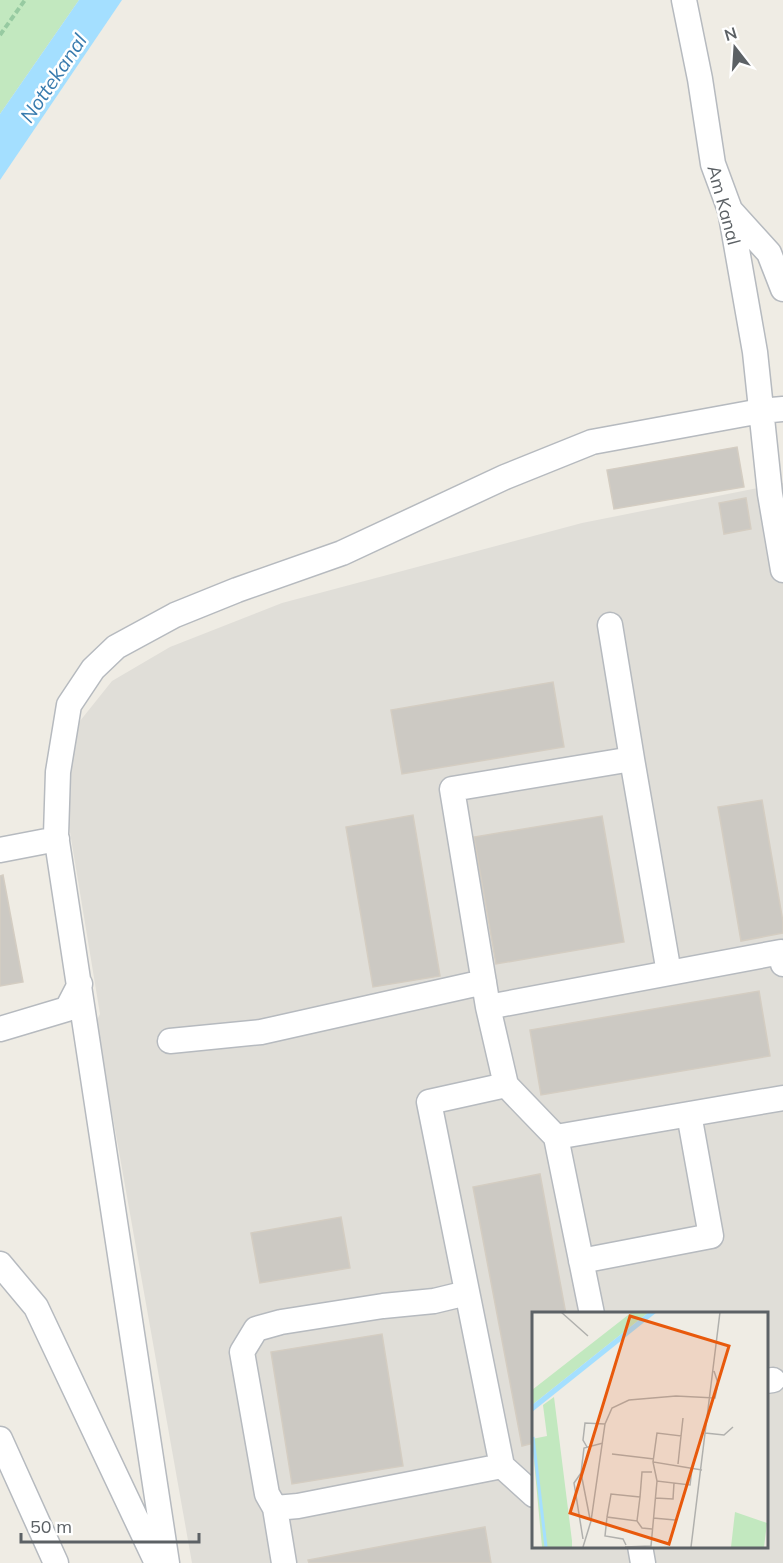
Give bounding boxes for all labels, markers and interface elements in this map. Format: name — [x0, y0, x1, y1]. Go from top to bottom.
north arrow — [705, 18, 765, 78]
text: N — [722, 22, 739, 45]
water label: Nottekanal — [14, 29, 92, 127]
street label: Am Kanal — [702, 163, 746, 247]
inset map — [532, 1312, 768, 1548]
scale bar — [21, 1506, 200, 1544]
text: 50 m — [30, 1515, 72, 1538]

